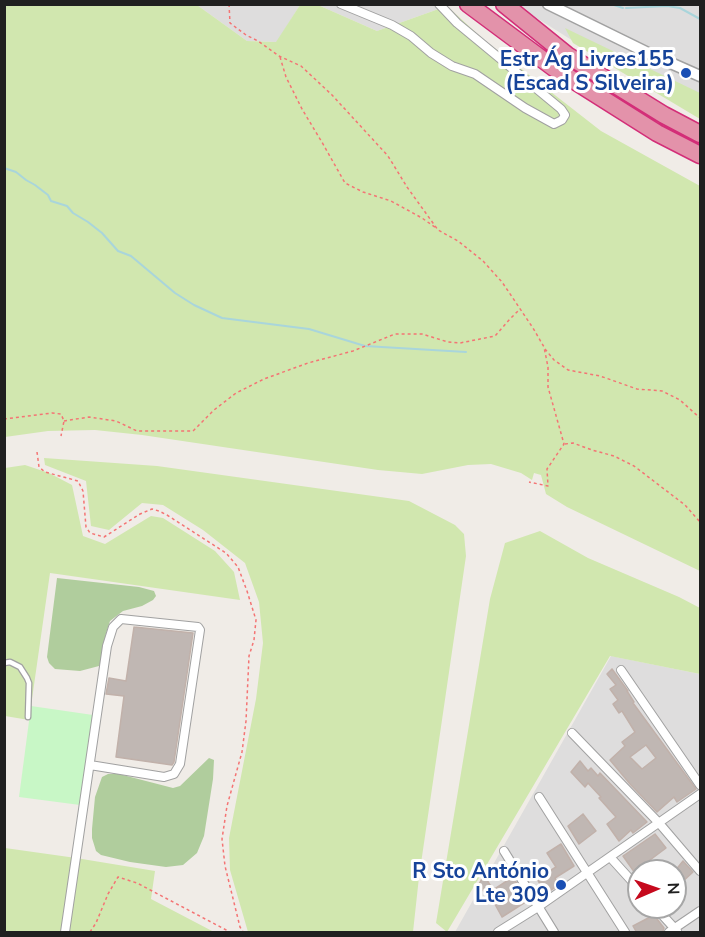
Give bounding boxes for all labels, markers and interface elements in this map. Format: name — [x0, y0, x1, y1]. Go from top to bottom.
place label: Estr Ág Livres155 (Escad S Silveira) — [500, 48, 674, 98]
marker: Estr Ág Livres155 (Escad S Silveira) — [679, 66, 693, 80]
north arrow — [627, 859, 687, 919]
place label: R Sto António Lte 309 — [412, 860, 549, 910]
marker: R Sto António Lte 309 — [554, 878, 568, 892]
text: N — [662, 882, 684, 895]

